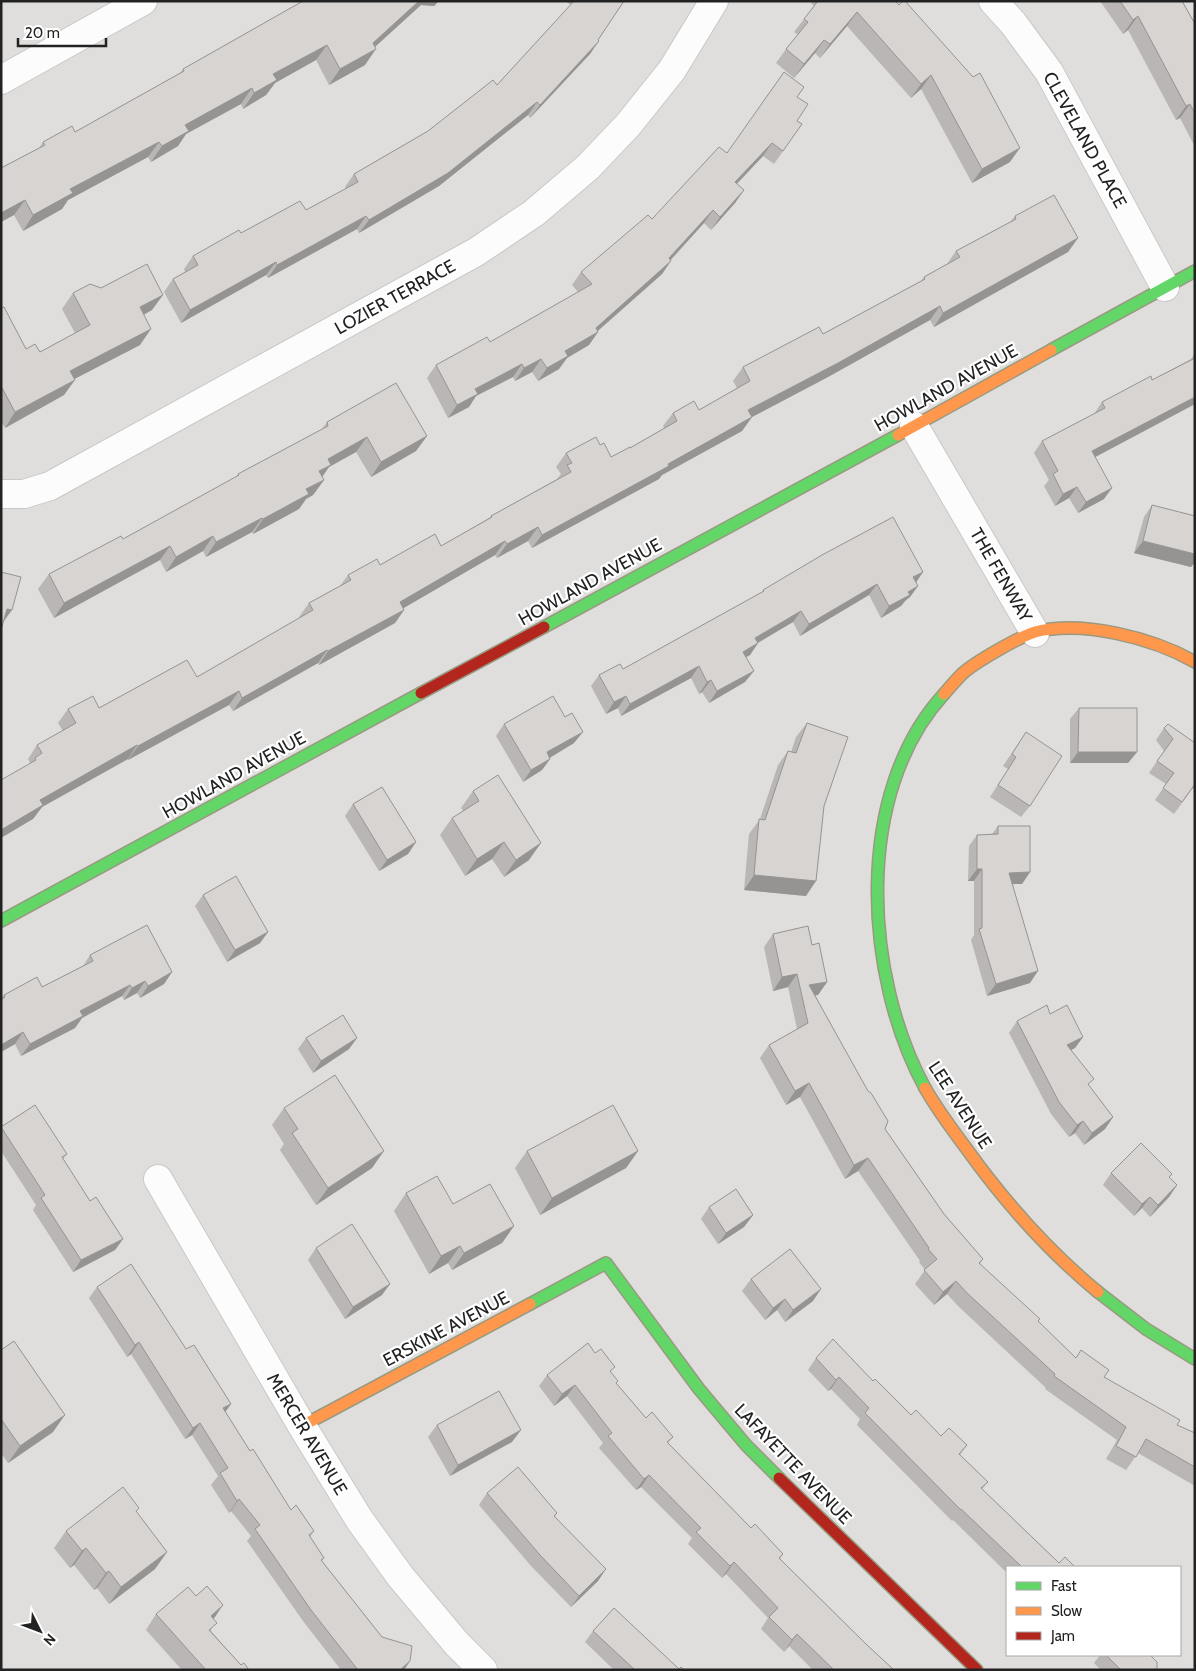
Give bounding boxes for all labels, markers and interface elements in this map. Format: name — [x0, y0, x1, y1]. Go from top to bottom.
scale bar — [18, 15, 105, 47]
text: 20 m — [25, 24, 60, 42]
street label: CLEVELAND PLACE — [1038, 68, 1132, 212]
street label: LOZIER TERRACE — [331, 255, 459, 339]
street label: HOWLAND AVENUE — [871, 340, 1021, 436]
street label: THE FENWAY — [965, 524, 1037, 627]
street label: HOWLAND AVENUE — [515, 534, 665, 630]
street label: HOWLAND AVENUE — [159, 727, 309, 823]
street label: LEE AVENUE — [924, 1057, 996, 1153]
street label: ERSKINE AVENUE — [379, 1286, 513, 1371]
street label: MERCER AVENUE — [262, 1369, 352, 1499]
street label: LAFAYETTE AVENUE — [730, 1399, 856, 1529]
legend — [1006, 1566, 1181, 1656]
text: Fast — [1051, 1577, 1076, 1595]
text: Slow — [1051, 1602, 1082, 1620]
north arrow — [15, 1606, 65, 1656]
text: Jam — [1050, 1627, 1075, 1645]
text: N — [40, 1630, 60, 1649]

